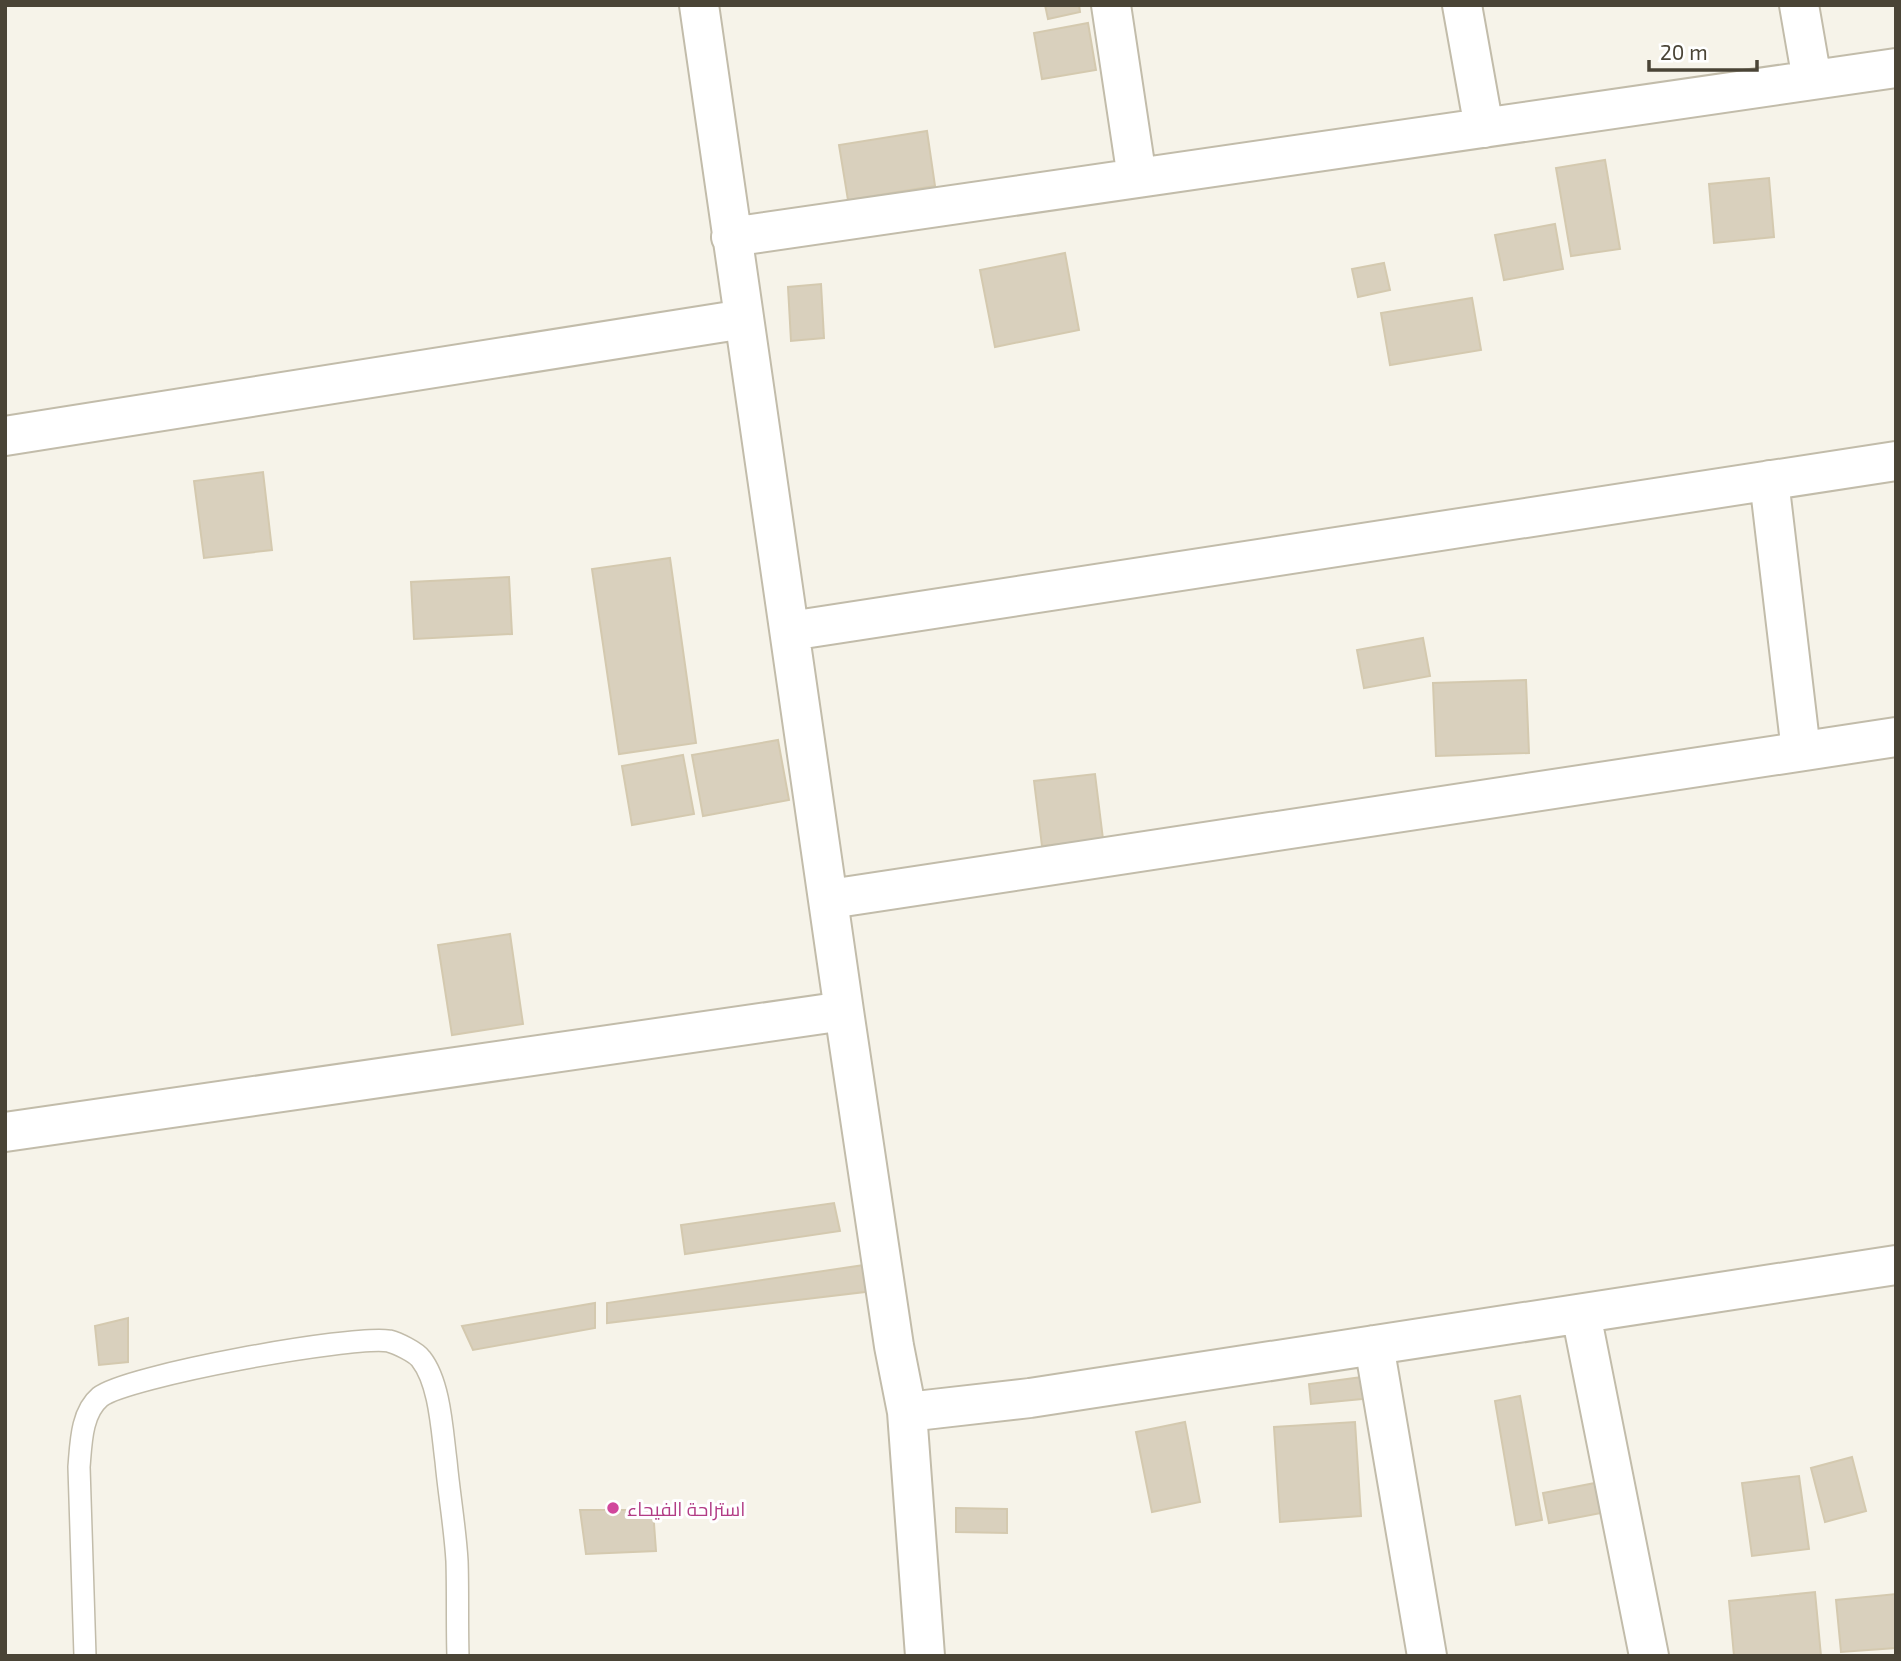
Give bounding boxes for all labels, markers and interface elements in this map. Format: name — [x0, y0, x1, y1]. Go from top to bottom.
scale bar — [1649, 28, 1758, 72]
text: 20 m — [1660, 39, 1708, 64]
place label: استراحة الفيحاء — [627, 1497, 745, 1521]
marker: استراحة الفيحاء — [605, 1500, 621, 1516]

